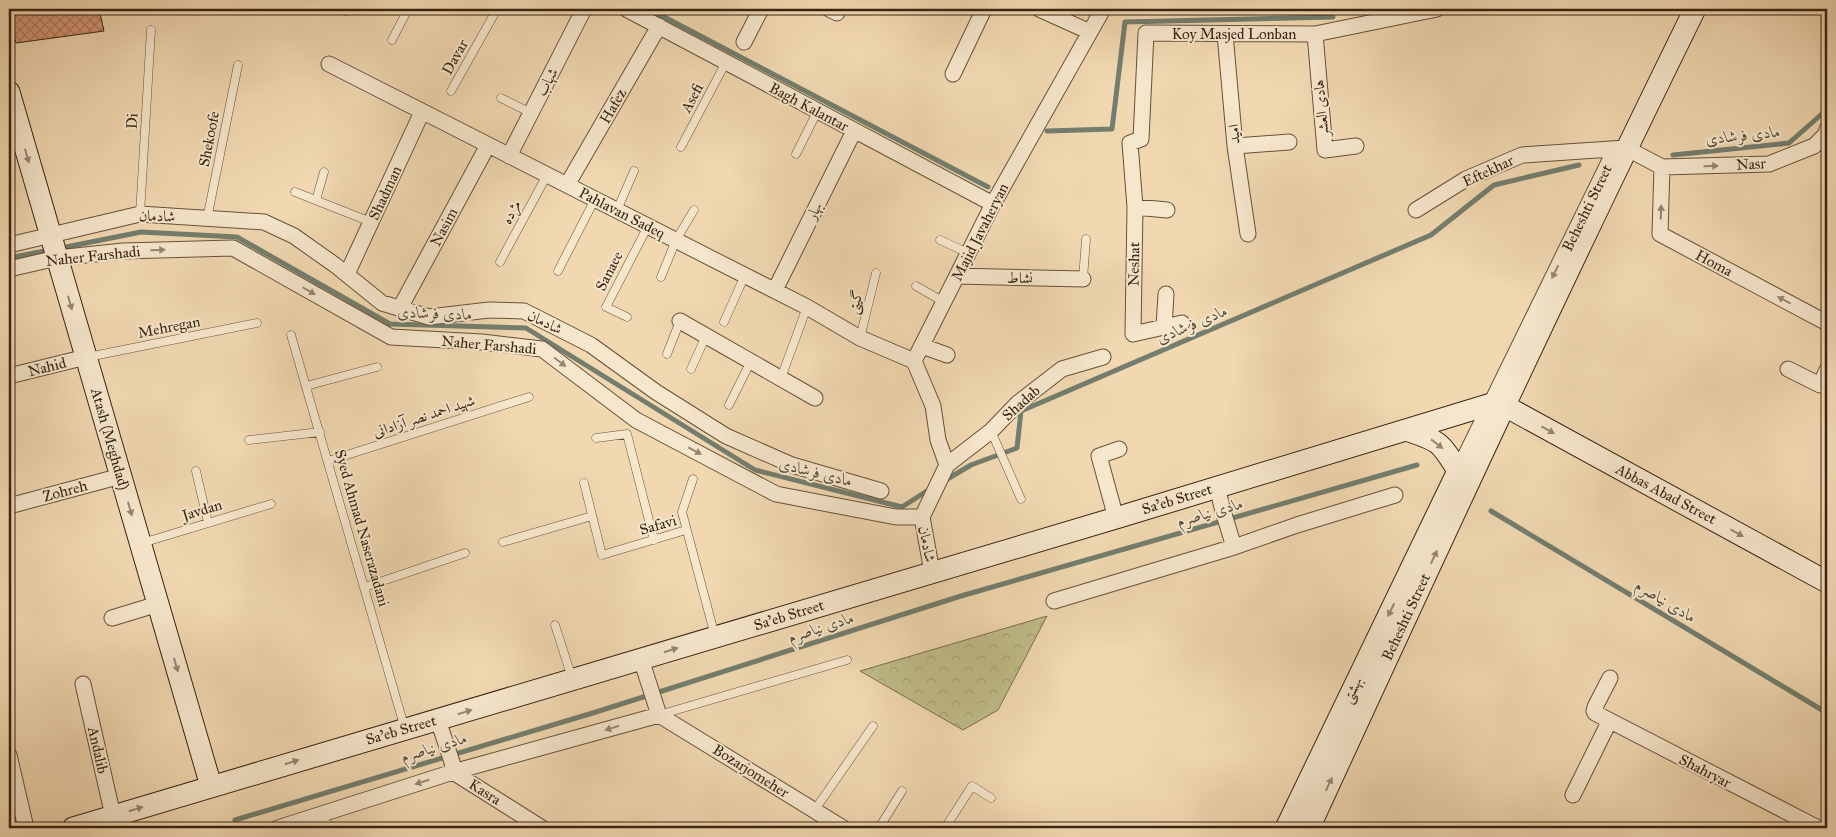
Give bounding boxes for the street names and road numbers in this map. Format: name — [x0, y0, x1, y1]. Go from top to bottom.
street label: Koy Masjed Lonban — [1172, 25, 1296, 43]
street label: Davar — [438, 36, 472, 78]
street label: شهاب — [532, 65, 563, 100]
street label: Bagh Kalantar — [766, 79, 852, 136]
street label: هادی العشر — [1310, 79, 1334, 139]
street label: Asefi — [676, 80, 707, 117]
street label: Hafez — [596, 85, 630, 127]
street label: Shekoofe — [195, 110, 223, 168]
street label: Di — [123, 113, 141, 129]
street label: امید — [1224, 123, 1244, 145]
street label: Eftekhar — [1459, 151, 1517, 191]
street label: Nasr — [1736, 154, 1767, 174]
street label: Beheshti Street — [1558, 161, 1616, 254]
street label: Shadman — [365, 163, 405, 223]
street label: Majid Javaheryan — [948, 180, 1013, 284]
street label: Pahlavan Sadeq — [576, 184, 669, 244]
street label: مژده — [497, 197, 526, 228]
street label: بهار — [801, 199, 827, 225]
street label: Nasim — [426, 204, 462, 249]
street label: شادمان — [139, 207, 175, 225]
street label: Neshat — [1125, 241, 1143, 286]
street label: Naher Farshadi — [45, 242, 141, 270]
street label: Homa — [1692, 246, 1736, 280]
street label: Sanaee — [591, 248, 627, 294]
street label: نشاط — [1007, 269, 1033, 287]
street label: گیتی — [843, 288, 869, 317]
street label: شادمان — [525, 306, 565, 338]
street label: Mehregan — [136, 312, 202, 342]
street label: Naher Farshadi — [441, 332, 537, 358]
street label: Nahid — [26, 353, 68, 380]
street label: Shadab — [998, 381, 1044, 425]
street label: Atash (Meghdad) — [86, 385, 133, 492]
street label: شهید احمد نصر آزادانی — [371, 391, 478, 442]
street label: Syed Ahmad Naserazadani — [331, 448, 393, 608]
street label: Abbas Abad Street — [1612, 459, 1720, 528]
street label: Zohreh — [41, 476, 90, 506]
street label: Sa'eb Street — [1140, 480, 1215, 518]
street label: Javdan — [178, 495, 225, 526]
street label: Safavi — [637, 511, 679, 539]
street label: شادمان — [915, 524, 939, 564]
street label: Beheshti Street — [1378, 570, 1434, 664]
street label: Sa'eb Street — [752, 596, 827, 634]
street label: بهشتی — [1338, 674, 1368, 707]
street label: Sa'eb Street — [364, 711, 439, 749]
street label: Andalib — [84, 724, 112, 775]
street label: Bozarjomeher — [709, 740, 793, 802]
street label: Shahryar — [1676, 750, 1734, 792]
street label: Kasra — [466, 775, 505, 809]

